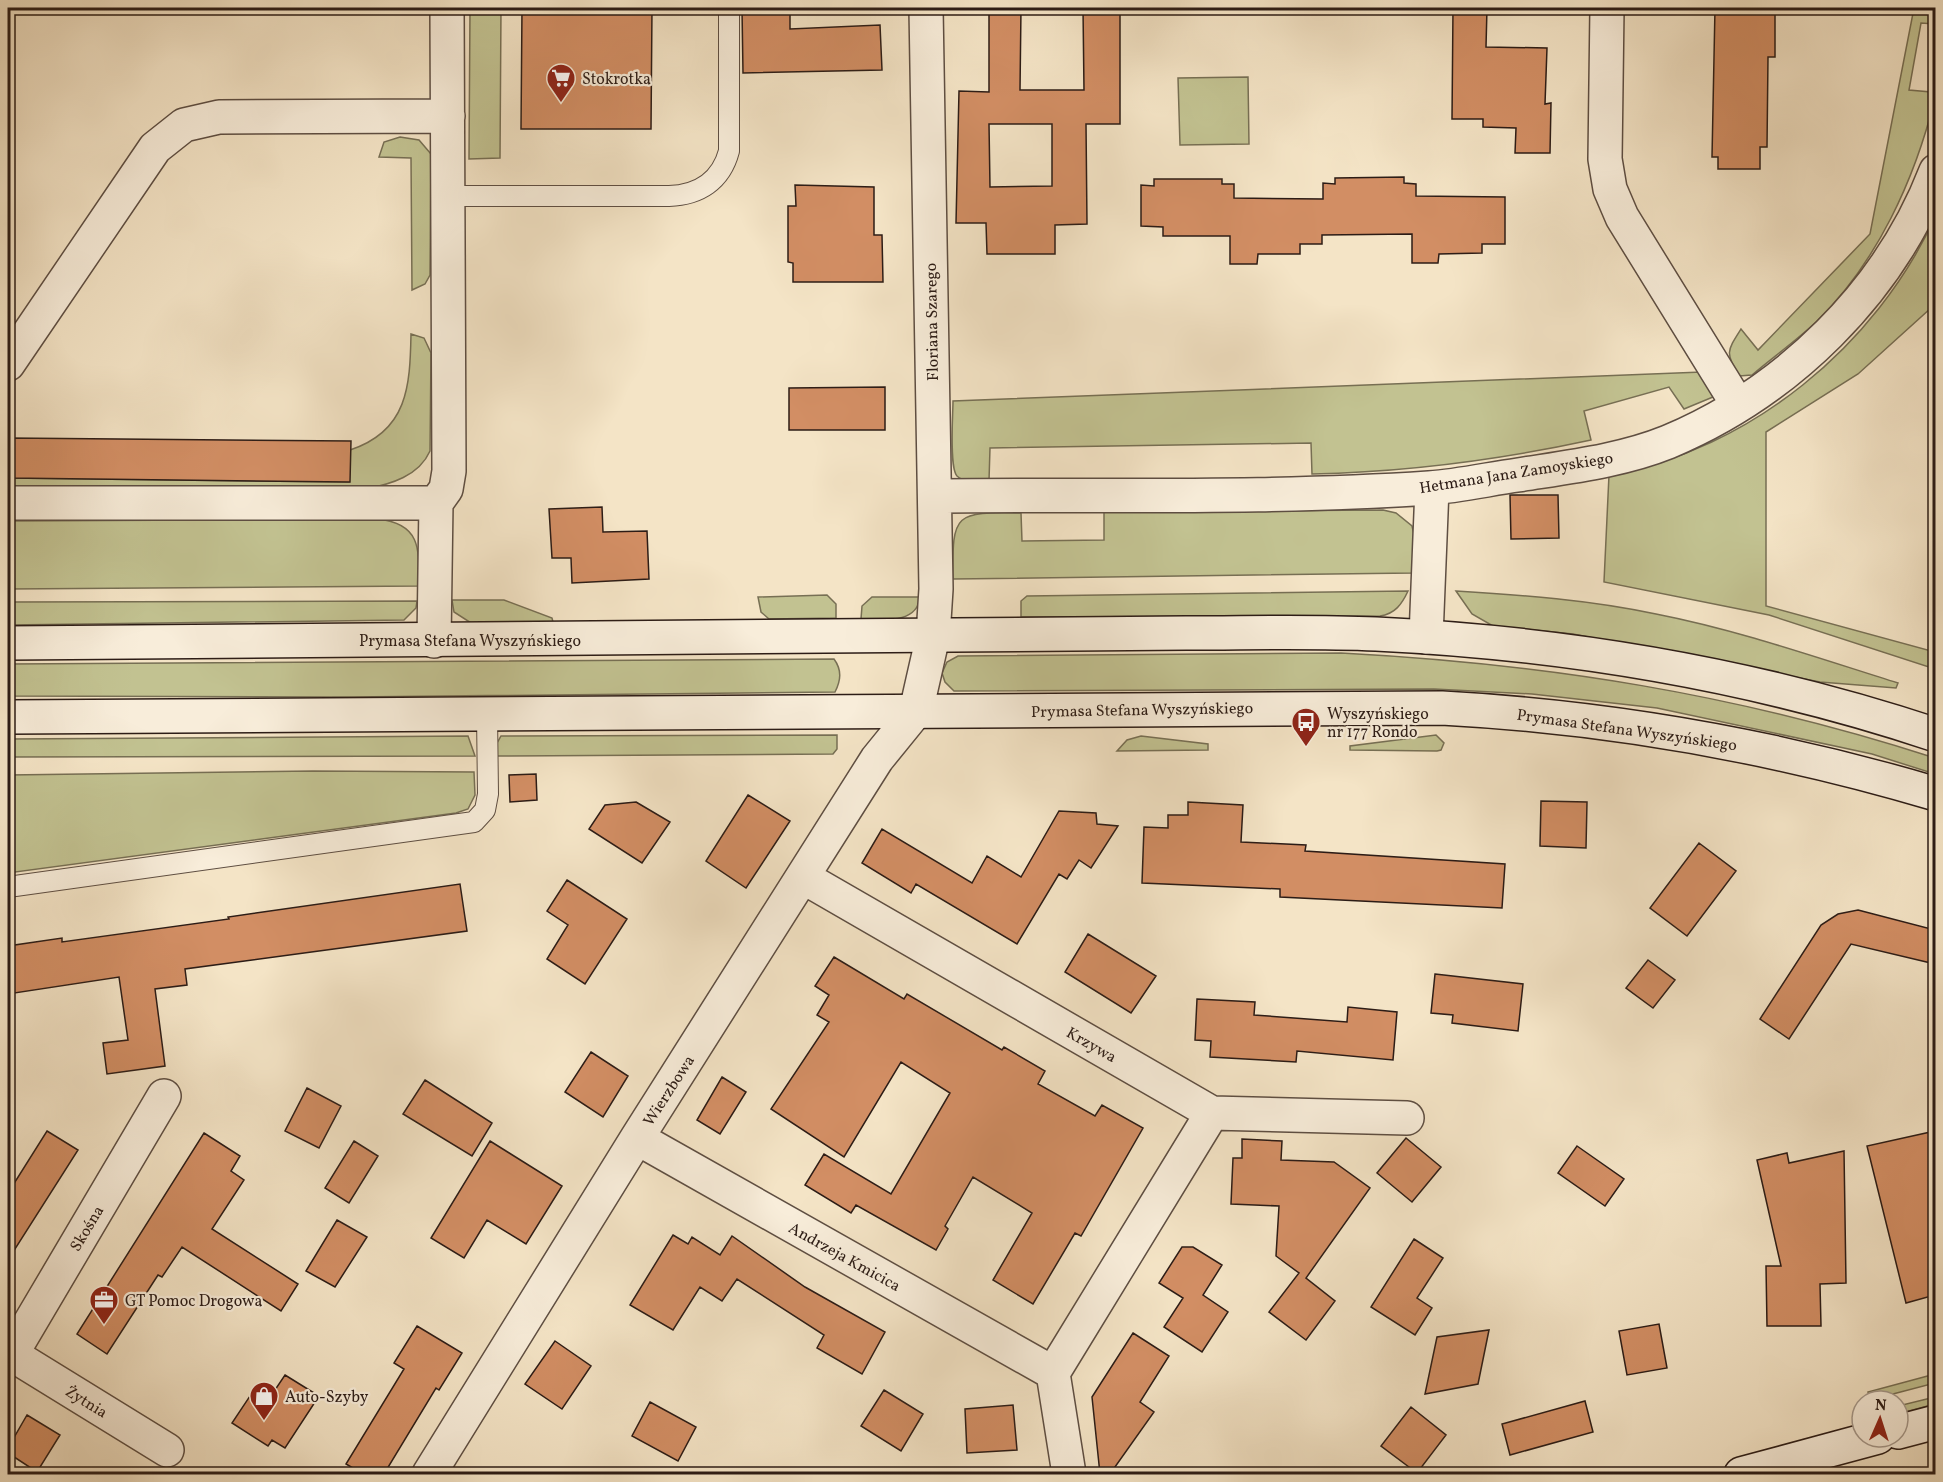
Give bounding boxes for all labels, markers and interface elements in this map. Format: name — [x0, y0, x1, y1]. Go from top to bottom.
supermarket icon: Stokrotka — [545, 62, 577, 104]
place label: Stokrotka — [582, 69, 651, 91]
street label: Floriana Szarego — [921, 263, 945, 381]
street label: Hetmana Jana Zamoyskiego — [1418, 448, 1615, 500]
street label: Prymasa Stefana Wyszyńskiego — [359, 631, 581, 653]
street label: Prymasa Stefana Wyszyńskiego — [1031, 698, 1253, 724]
place label: Wyszyńskiego nr 177 Rondo — [1327, 704, 1429, 744]
street label: Prymasa Stefana Wyszyńskiego — [1515, 705, 1738, 757]
bus stop icon: Wyszyńskiego nr 177 Rondo — [1290, 706, 1322, 748]
street label: Krzywa — [1062, 1023, 1120, 1069]
street label: Wierzbowa — [639, 1051, 701, 1131]
street label: Skośna — [65, 1202, 110, 1256]
street label: Andrzeja Kmicica — [784, 1218, 904, 1298]
office icon: GT Pomoc Drogowa — [88, 1284, 120, 1326]
place label: GT Pomoc Drogowa — [125, 1291, 262, 1313]
shop icon: Auto-Szyby — [248, 1380, 280, 1422]
street label: Żytnia — [61, 1381, 111, 1424]
place label: Auto-Szyby — [285, 1387, 369, 1409]
north arrow — [1850, 1389, 1910, 1449]
text: N — [1874, 1395, 1887, 1417]

